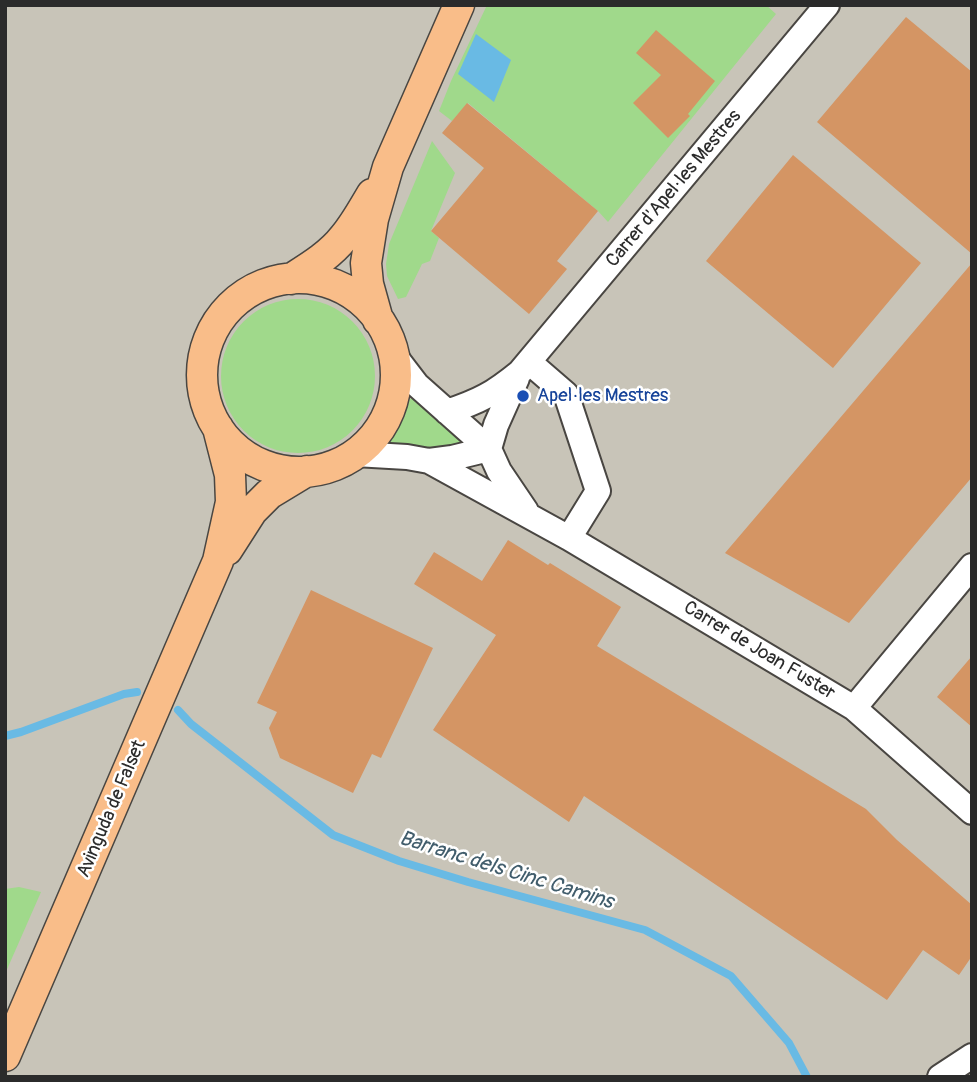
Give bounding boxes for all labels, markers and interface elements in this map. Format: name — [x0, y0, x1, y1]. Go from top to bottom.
street label: Carrer d'Apel·les Mestres — [602, 106, 746, 272]
place label: Apel·les Mestres — [537, 385, 668, 407]
marker: Apel·les Mestres — [515, 388, 531, 404]
street label: Carrer de Joan Fuster — [679, 597, 839, 705]
street label: Avinguda de Falset — [73, 737, 151, 881]
water label: Barranc dels Cinc Camins — [396, 826, 616, 916]

